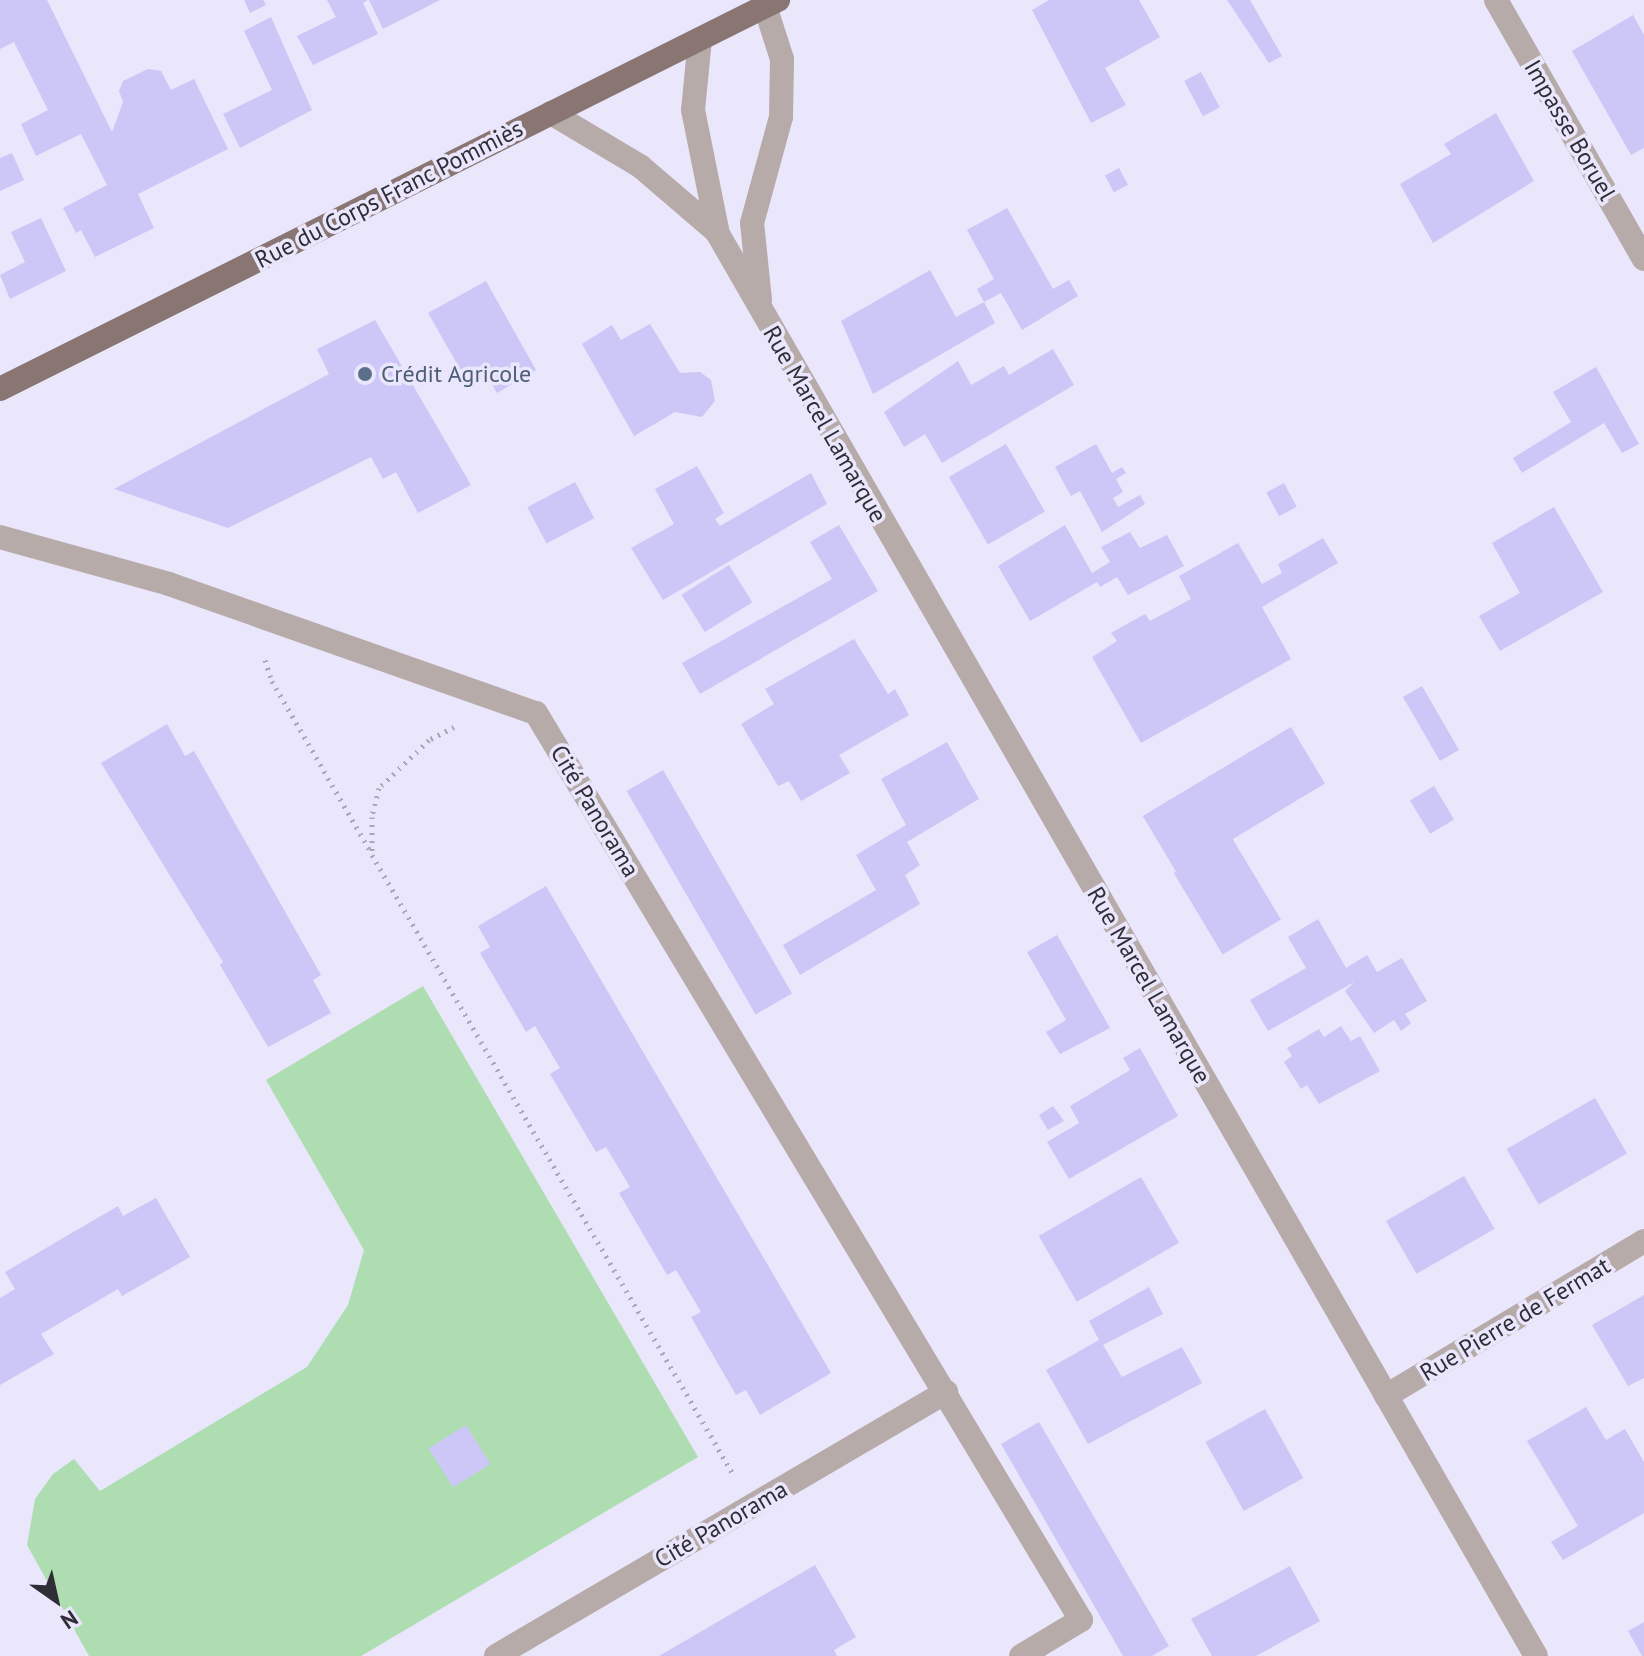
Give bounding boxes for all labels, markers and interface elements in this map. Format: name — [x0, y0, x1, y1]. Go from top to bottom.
street label: Impasse Boruel — [1518, 55, 1622, 205]
street label: Rue du Corps Franc Pommiès — [250, 114, 528, 274]
street label: Rue Marcel Lamarque — [757, 321, 893, 527]
place label: Crédit Agricole — [381, 360, 532, 388]
marker: Crédit Agricole — [356, 365, 374, 383]
street label: Cité Panorama — [544, 740, 646, 882]
street label: Rue Marcel Lamarque — [1081, 882, 1217, 1088]
street label: Rue Pierre de Fermat — [1415, 1251, 1615, 1387]
street label: Cité Panorama — [649, 1474, 793, 1574]
north arrow — [16, 1560, 96, 1640]
text: N — [56, 1604, 83, 1636]

